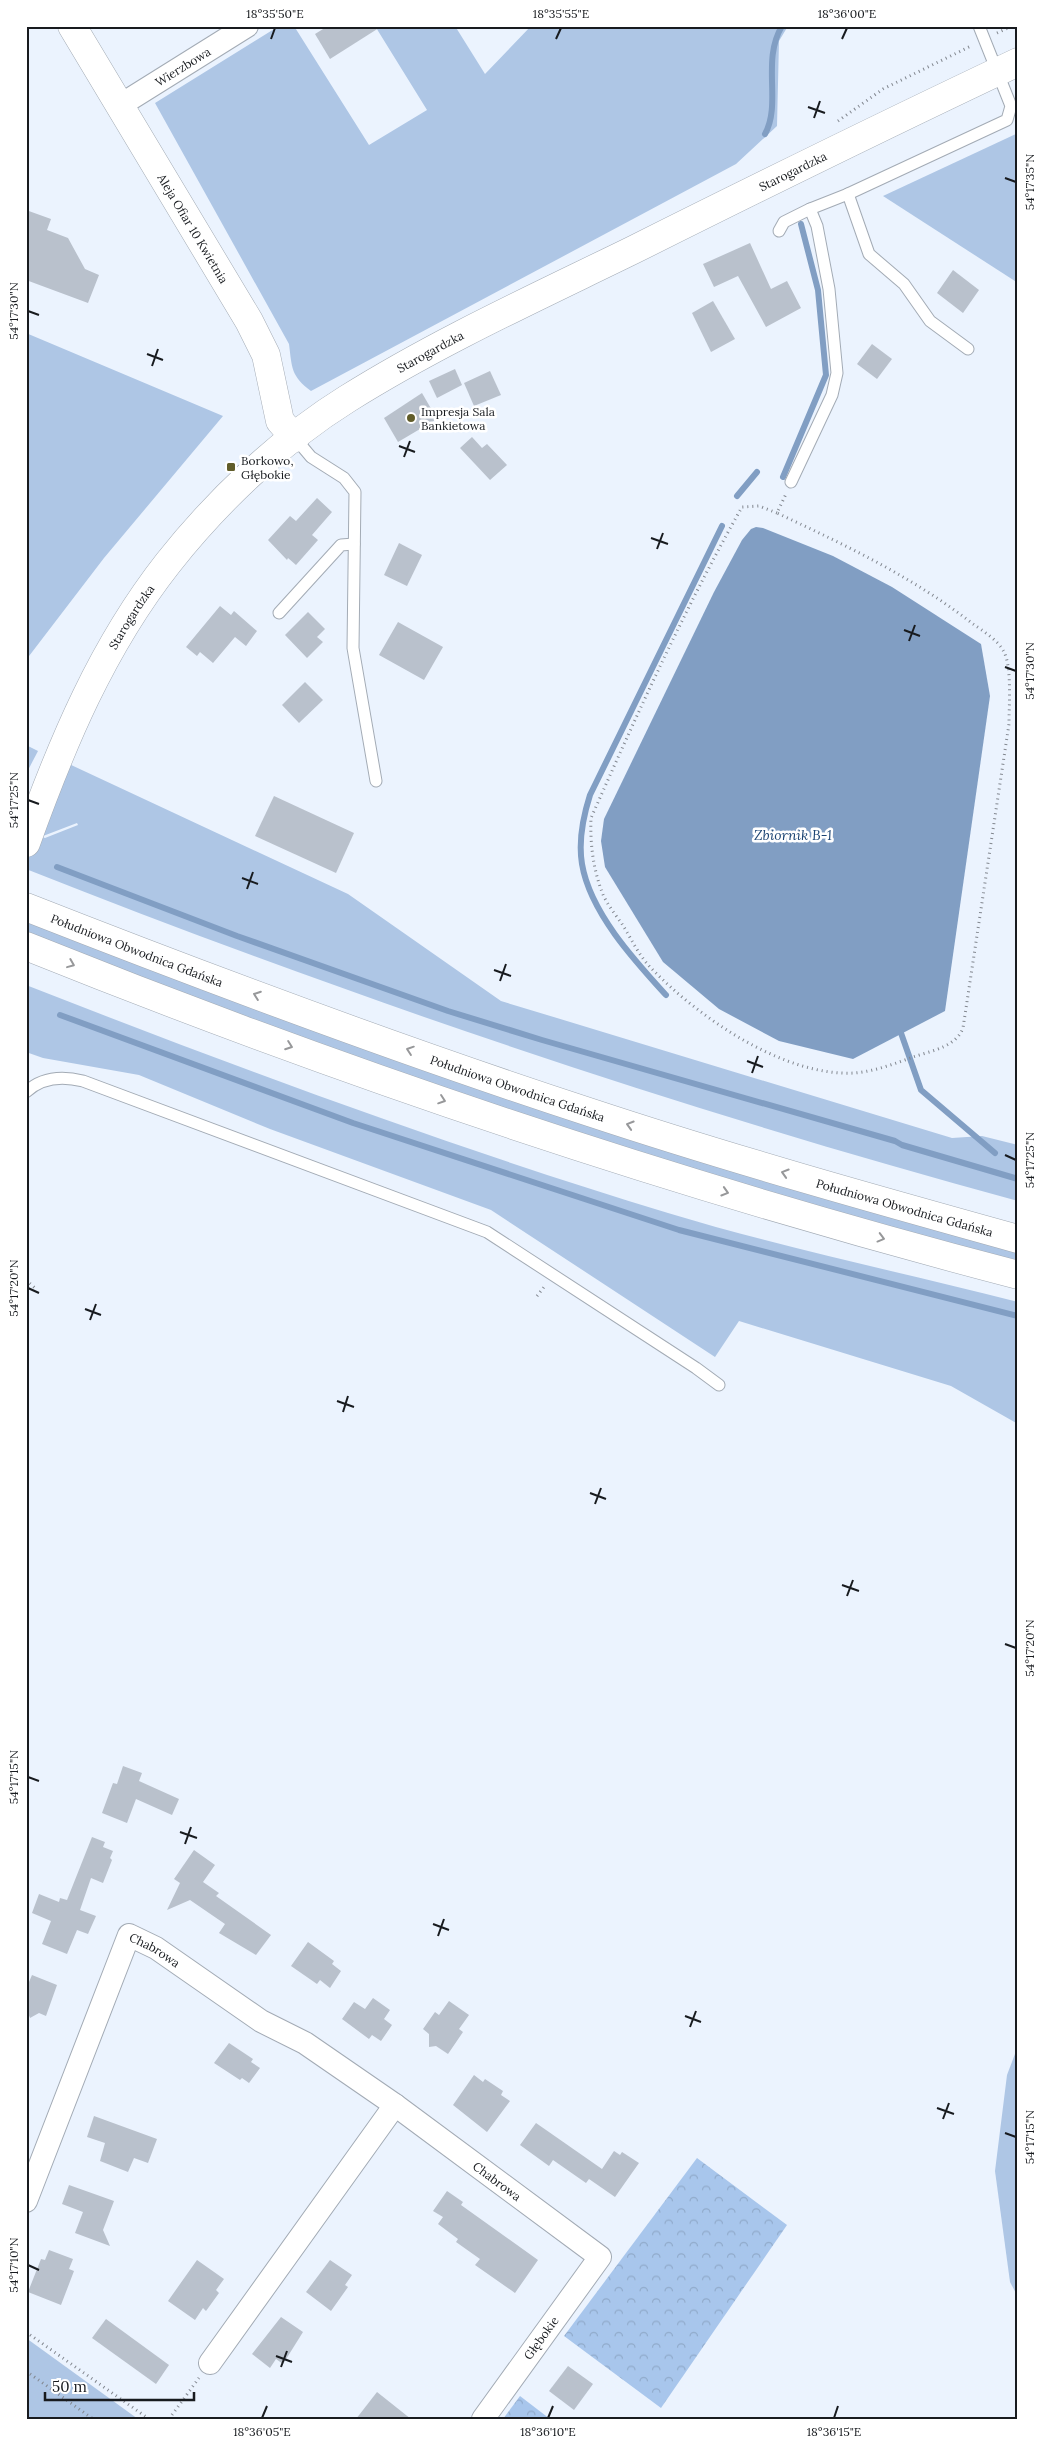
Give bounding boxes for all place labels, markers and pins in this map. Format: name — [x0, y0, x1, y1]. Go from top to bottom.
place label: Impresja Sala Bankietowa — [421, 404, 495, 433]
marker: Impresja Sala Bankietowa — [405, 412, 417, 424]
place label: Borkowo, Głębokie — [241, 453, 293, 482]
marker: Borkowo, Głębokie — [225, 461, 237, 473]

